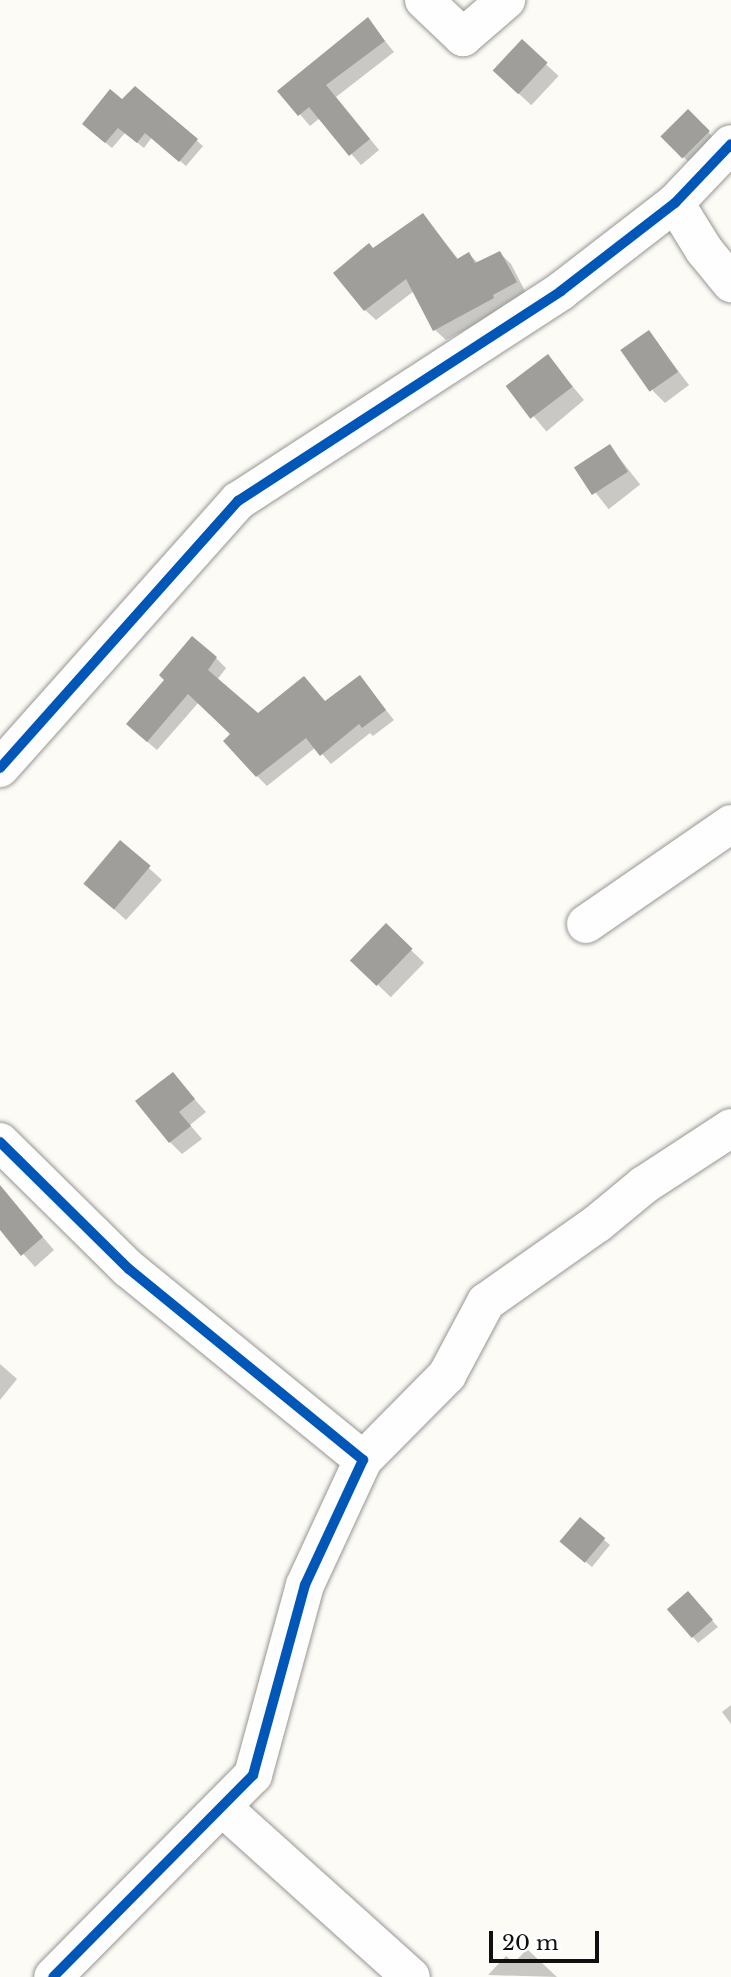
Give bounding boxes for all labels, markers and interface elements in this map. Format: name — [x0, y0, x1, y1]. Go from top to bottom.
scale bar — [493, 1918, 603, 1962]
text: 20 m — [502, 1930, 559, 1956]

